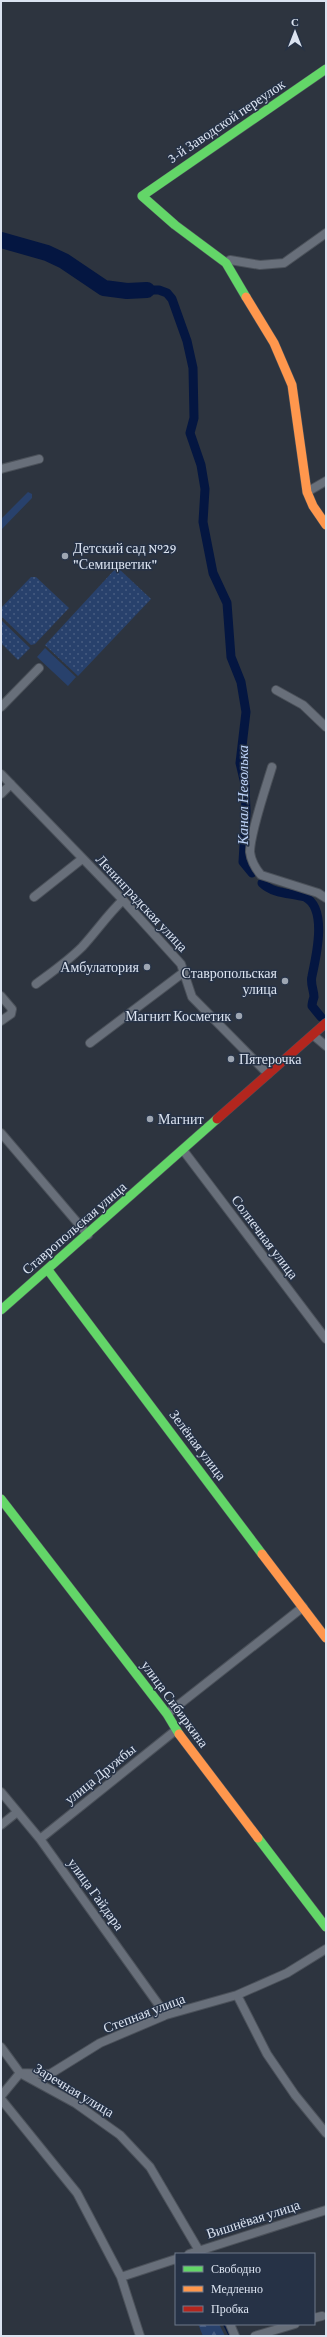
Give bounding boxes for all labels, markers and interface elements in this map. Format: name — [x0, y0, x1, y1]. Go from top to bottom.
north arrow — [275, 12, 315, 52]
text: С — [291, 16, 299, 28]
street label: 3-й Заводской переулок — [164, 76, 288, 166]
place label: Детский сад №29 "Семицветик" — [73, 540, 177, 572]
marker: Детский сад №29 "Семицветик" — [60, 551, 70, 561]
water label: Канал Неволька — [235, 745, 251, 846]
street label: Ленинградская улица — [93, 851, 192, 955]
place label: Амбулатория — [60, 959, 140, 975]
marker: Амбулатория — [142, 962, 152, 972]
place label: Ставропольская улица — [182, 965, 278, 997]
marker: Ставропольская улица — [280, 976, 290, 986]
place label: Магнит Косметик — [125, 1008, 231, 1024]
marker: Магнит Косметик — [234, 1011, 244, 1021]
place label: Пятерочка — [239, 1051, 302, 1067]
marker: Пятерочка — [226, 1054, 236, 1064]
place label: Магнит — [158, 1111, 204, 1127]
marker: Магнит — [145, 1114, 155, 1124]
street label: Ставропольская улица — [19, 1178, 130, 1278]
street label: Солнечная улица — [228, 1192, 302, 1283]
street label: Зелёная улица — [166, 1407, 230, 1484]
street label: улица Сибиркина — [138, 1657, 212, 1751]
street label: улица Дружбы — [61, 1740, 139, 1807]
street label: улица Гайдара — [64, 1855, 128, 1934]
street label: Степная улица — [101, 1990, 188, 2036]
street label: Заречная улица — [31, 2060, 118, 2121]
street label: Вишнёвая улица — [204, 2196, 303, 2242]
legend — [175, 2253, 315, 2325]
text: Свободно — [211, 2262, 261, 2276]
text: Медленно — [211, 2282, 263, 2296]
text: Пробка — [211, 2302, 249, 2316]

